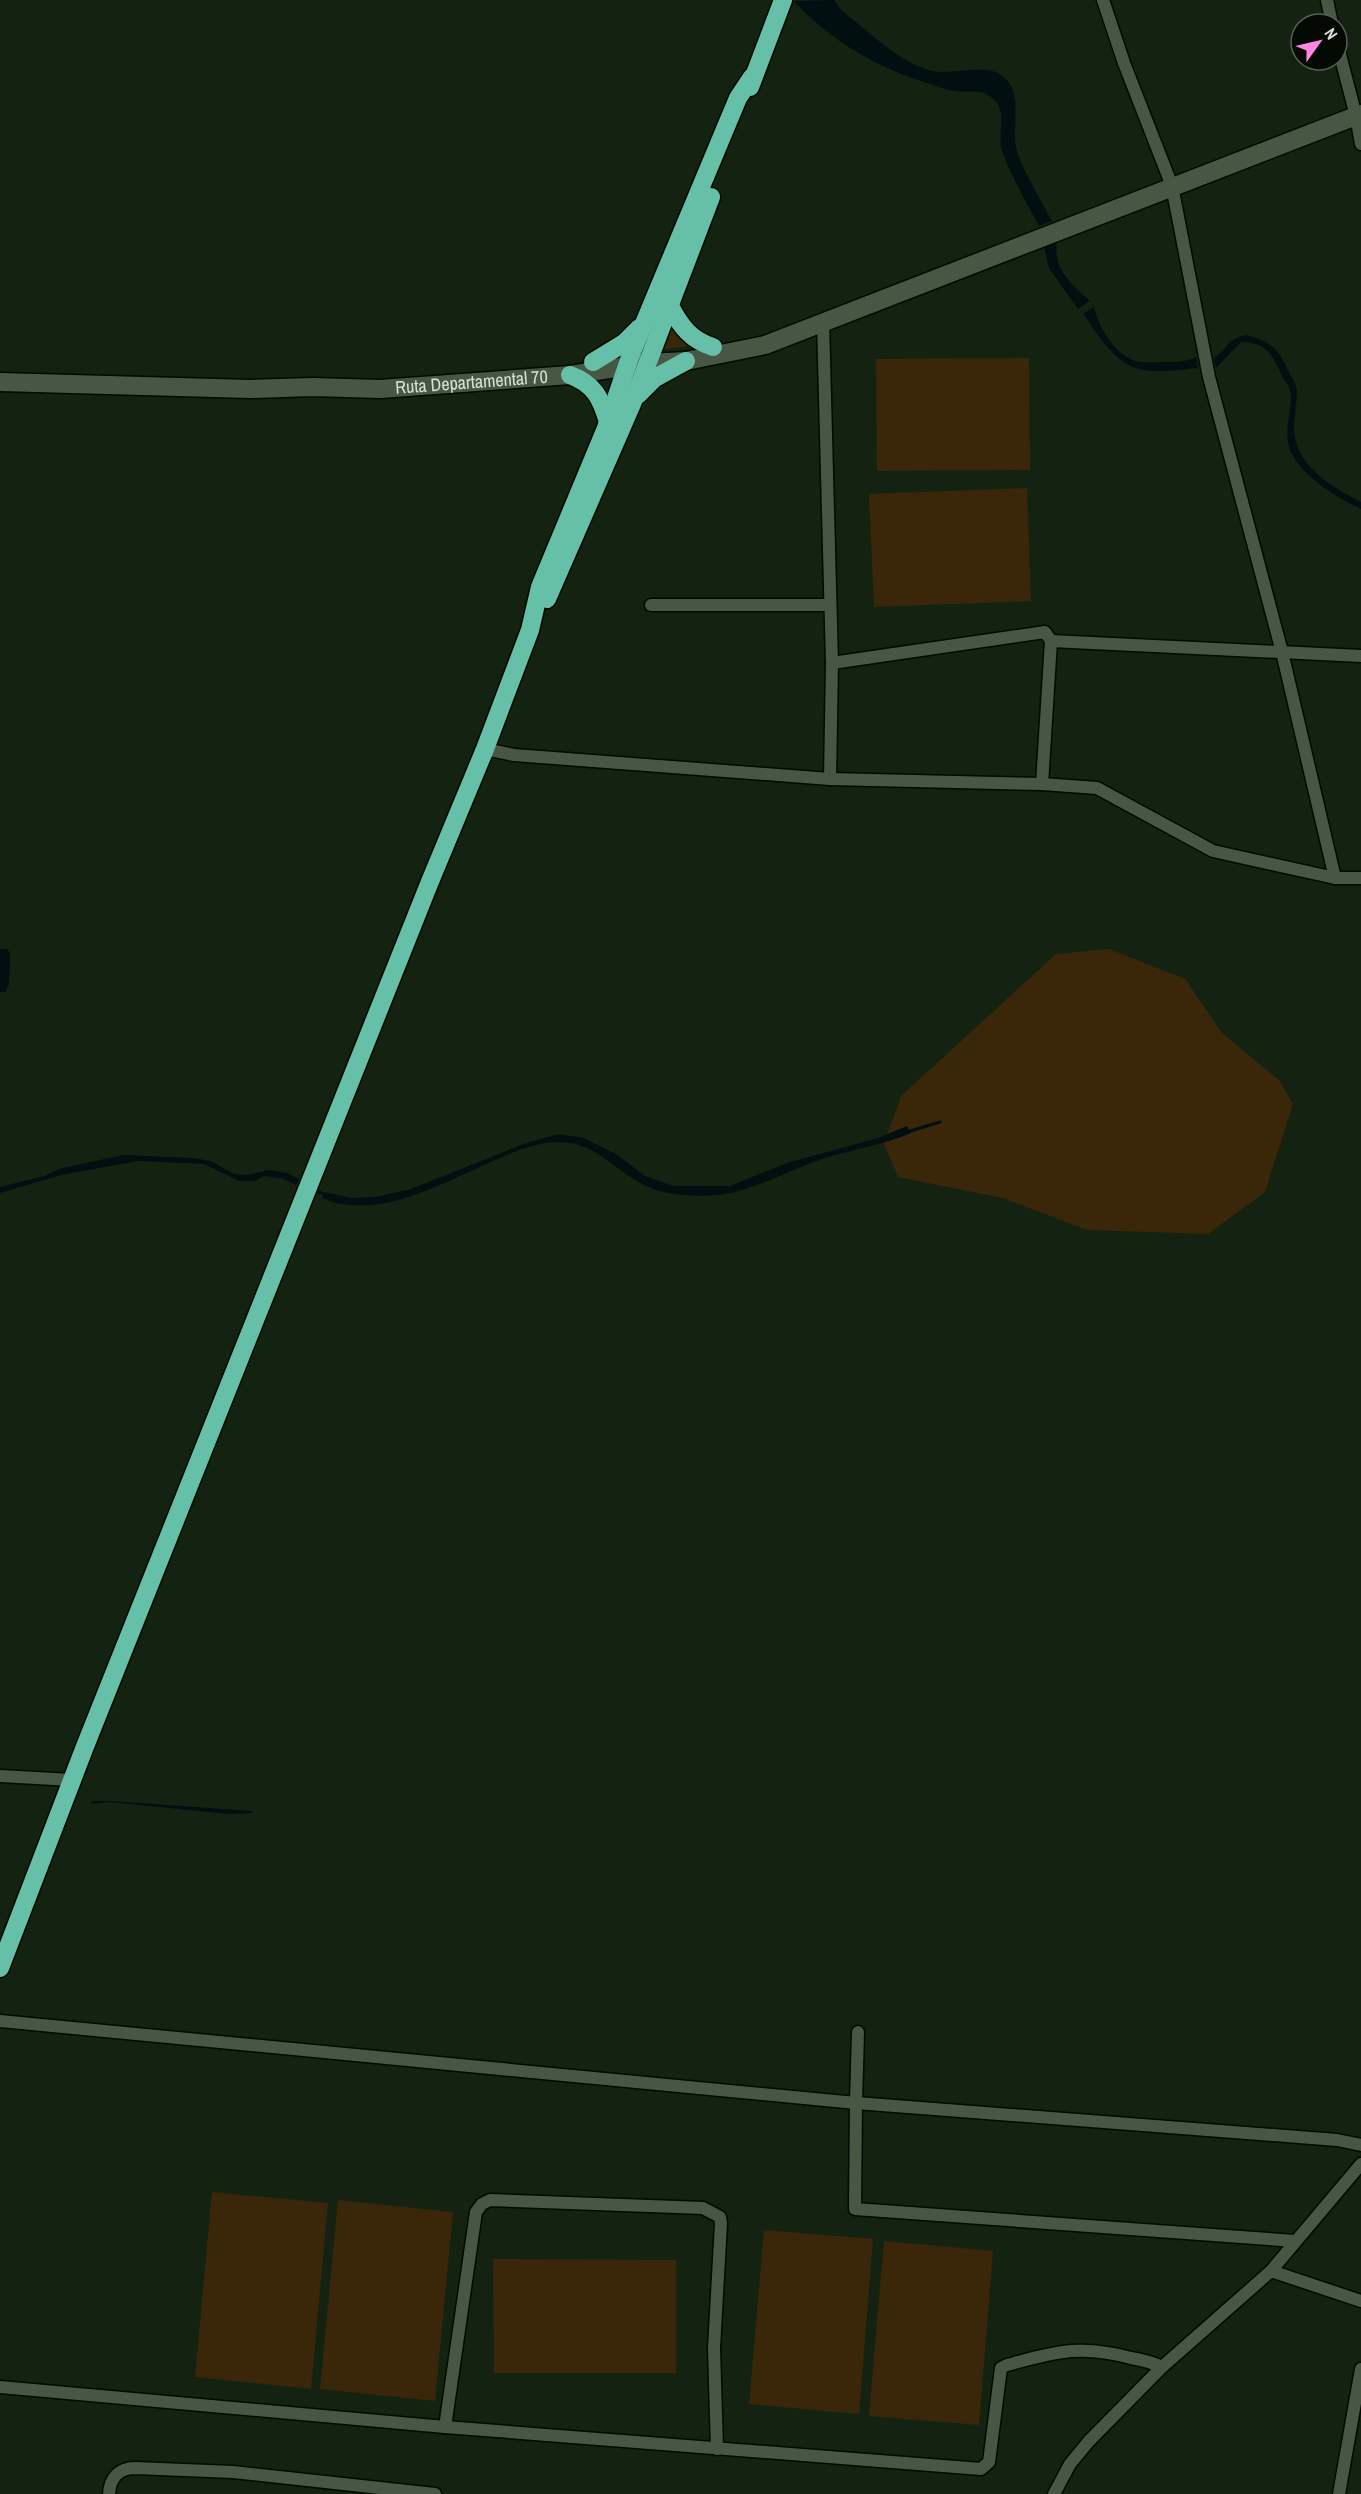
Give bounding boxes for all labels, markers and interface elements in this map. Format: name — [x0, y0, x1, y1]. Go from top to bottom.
north arrow — [1289, 12, 1349, 72]
text: N — [1320, 24, 1343, 44]
street label: Ruta Departamental 70 — [394, 364, 549, 400]

